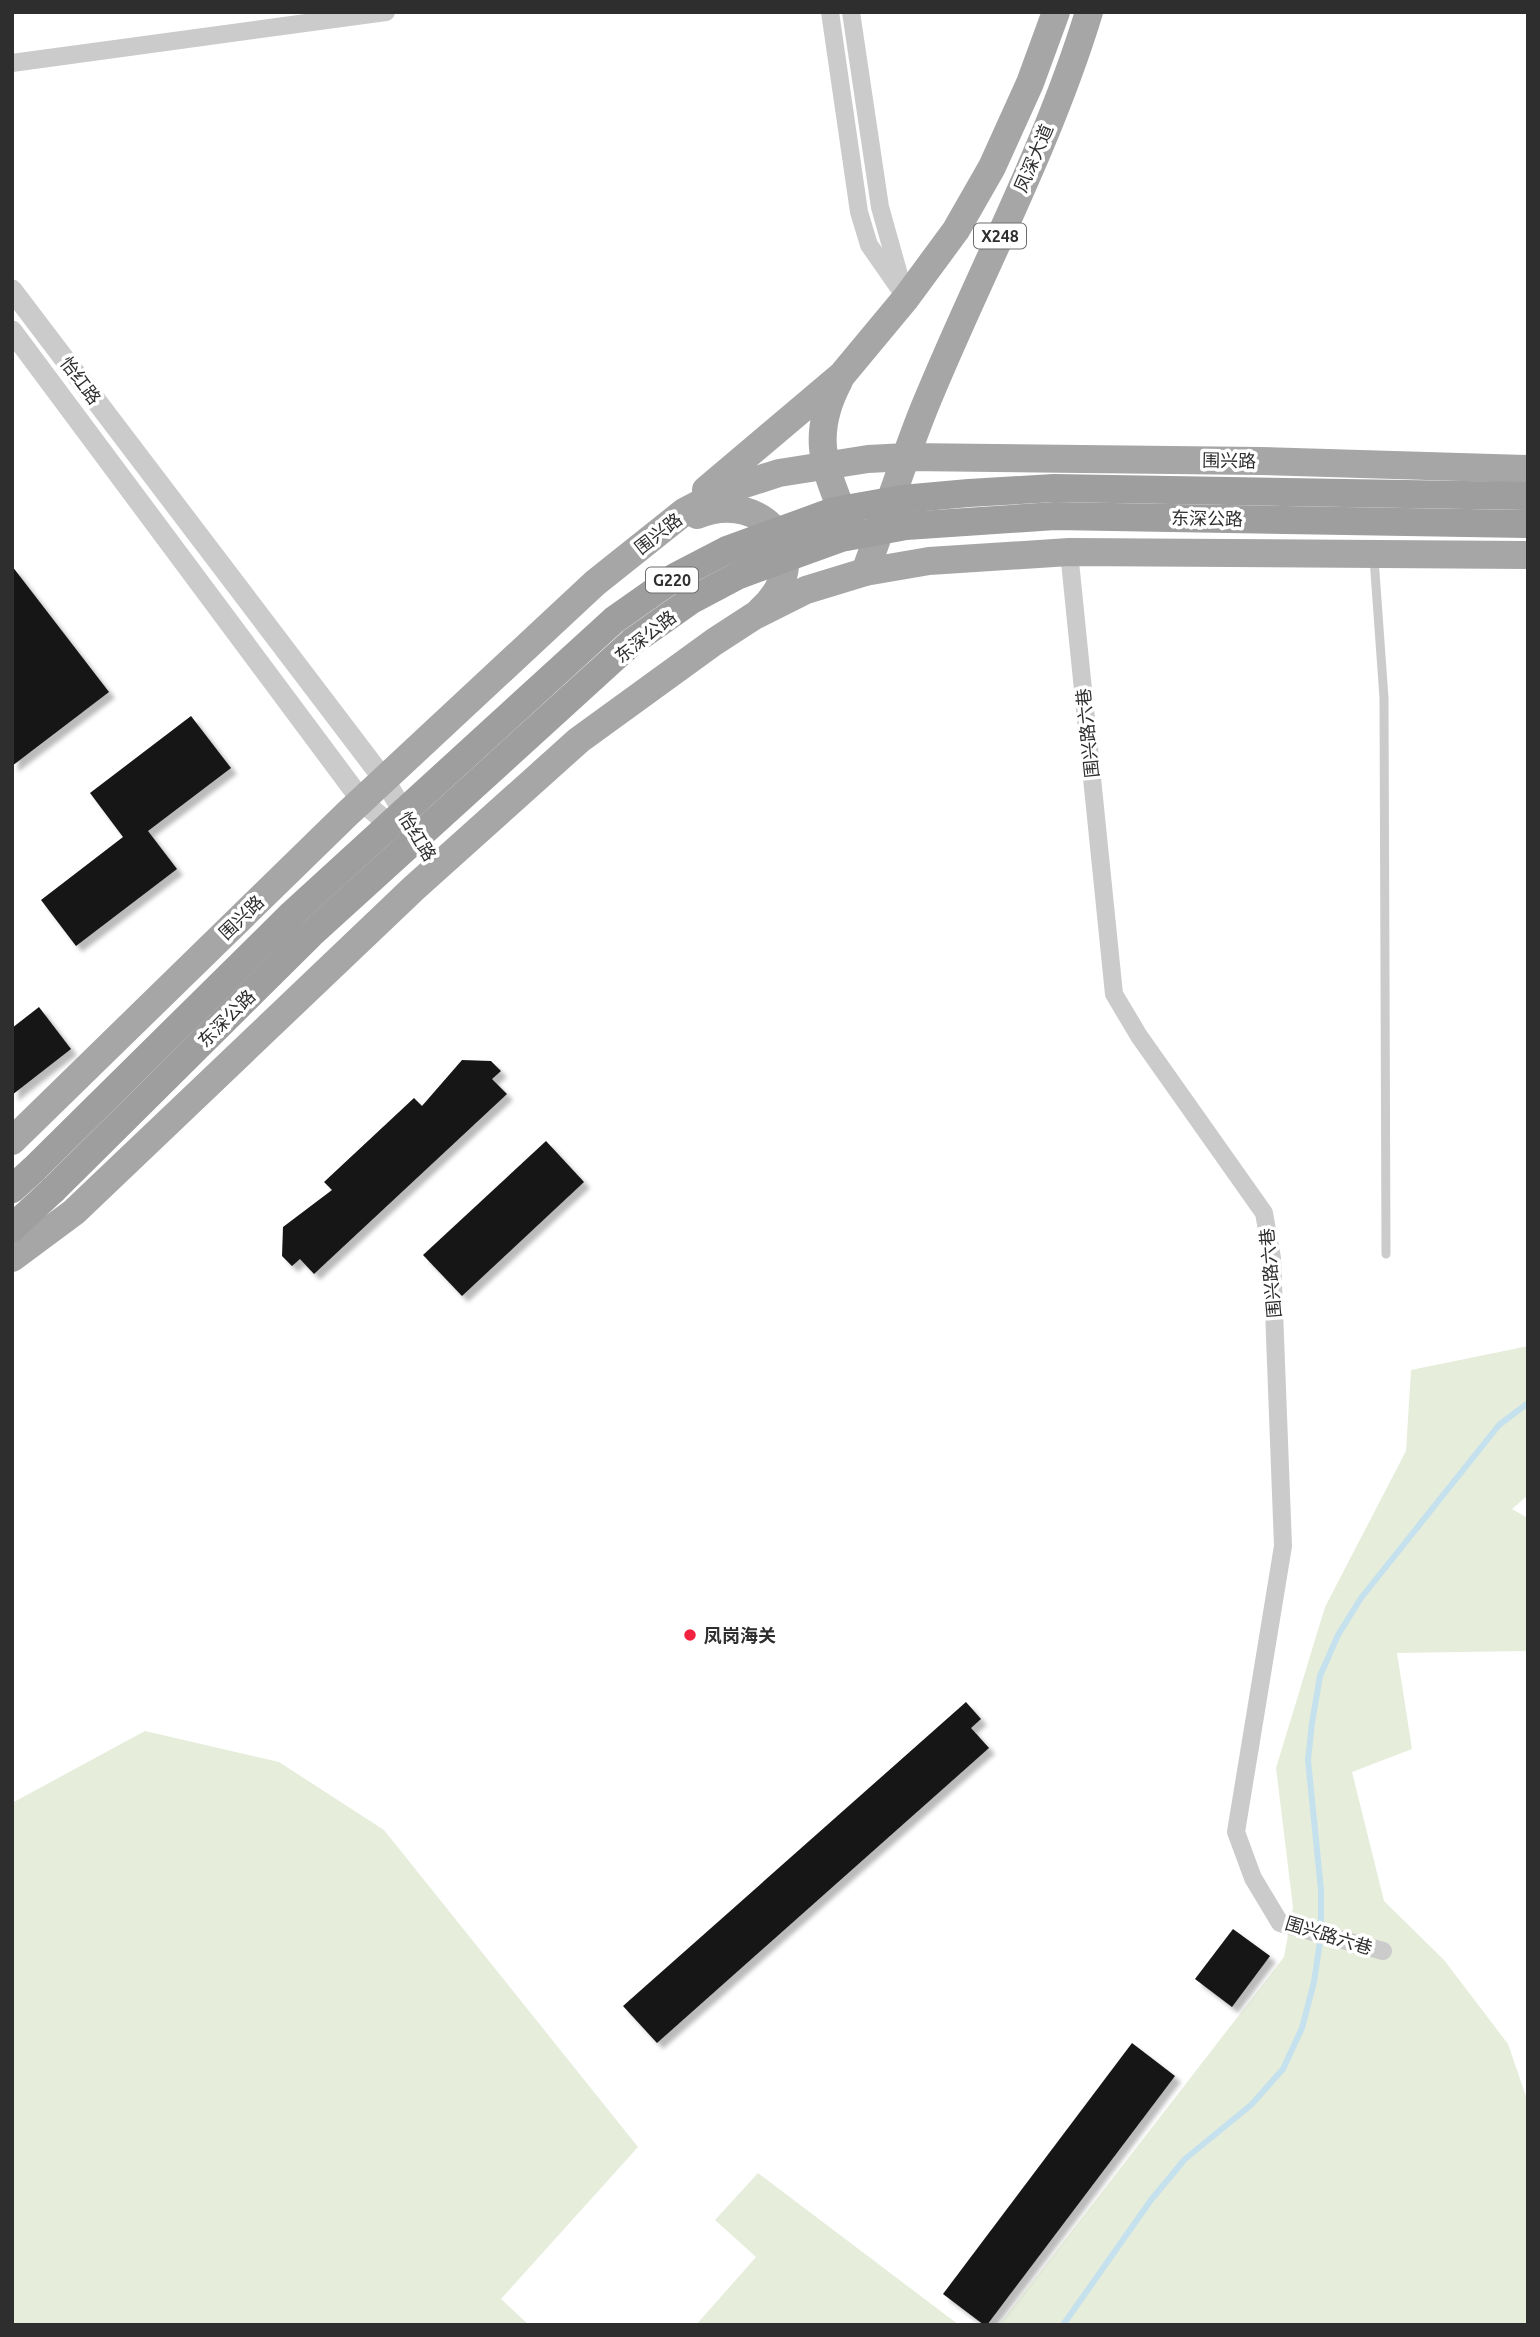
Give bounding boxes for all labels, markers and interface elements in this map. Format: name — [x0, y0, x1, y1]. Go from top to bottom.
street label: 凤深大道 — [1010, 121, 1056, 195]
road number: X248 — [974, 224, 1026, 248]
street label: 怡红路 — [57, 352, 105, 408]
street label: 围兴路 — [1202, 450, 1256, 470]
street label: 东深公路 — [1171, 507, 1243, 529]
street label: 围兴路 — [631, 508, 685, 558]
road number: G220 — [646, 568, 698, 593]
street label: 东深公路 — [610, 606, 680, 666]
street label: 围兴路六巷 — [1072, 687, 1102, 779]
street label: 怡红路 — [396, 808, 440, 864]
street label: 围兴路 — [215, 891, 267, 943]
street label: 东深公路 — [193, 985, 259, 1051]
street label: 围兴路六巷 — [1256, 1227, 1284, 1319]
place label: 凤岗海关 — [704, 1625, 776, 1645]
marker: 凤岗海关 — [682, 1627, 698, 1643]
street label: 围兴路六巷 — [1283, 1912, 1375, 1958]

